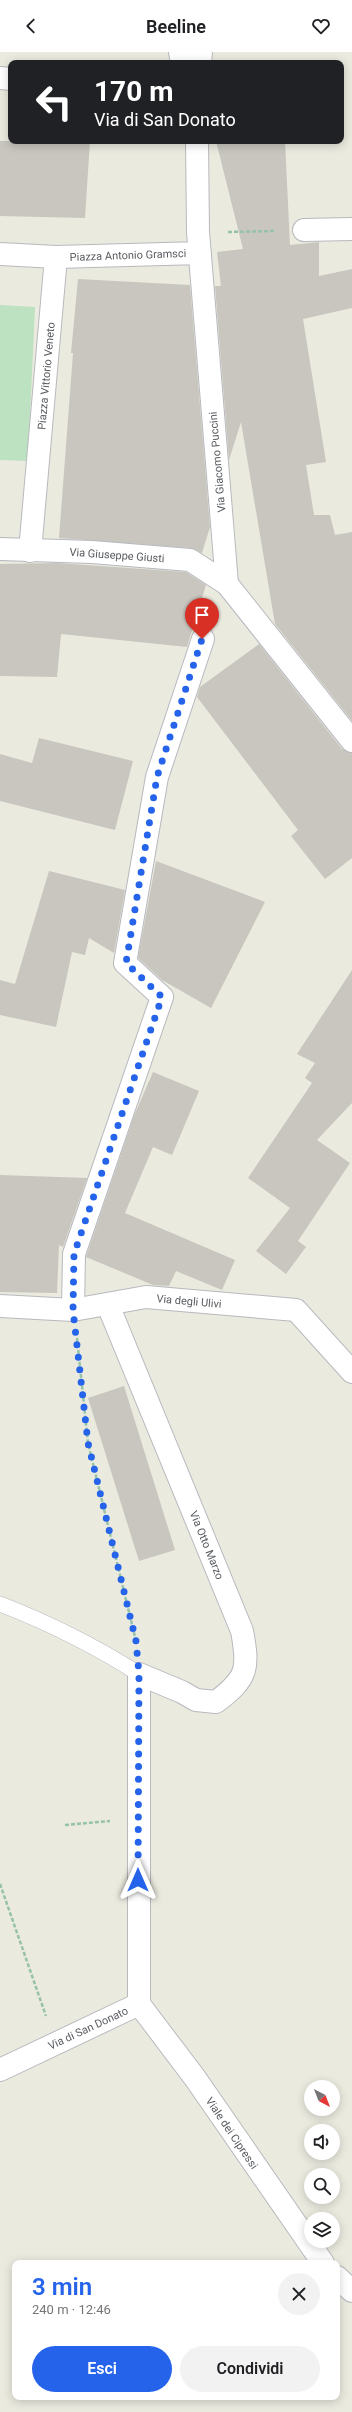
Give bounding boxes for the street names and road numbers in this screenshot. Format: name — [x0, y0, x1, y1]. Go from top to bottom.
street label: Piazza Antonio Gramsci — [69, 247, 187, 264]
street label: Piazza Vittorio Veneto — [35, 322, 58, 430]
street label: Via Giacomo Puccini — [207, 411, 228, 513]
street label: Via Giuseppe Giusti — [69, 546, 165, 565]
street label: Via degli Ulivi — [156, 1292, 222, 1311]
street label: Via Otto Marzo — [187, 1509, 226, 1581]
street label: Via di San Donato — [46, 2004, 130, 2053]
street label: Viale dei Cipressi — [203, 2095, 260, 2172]

